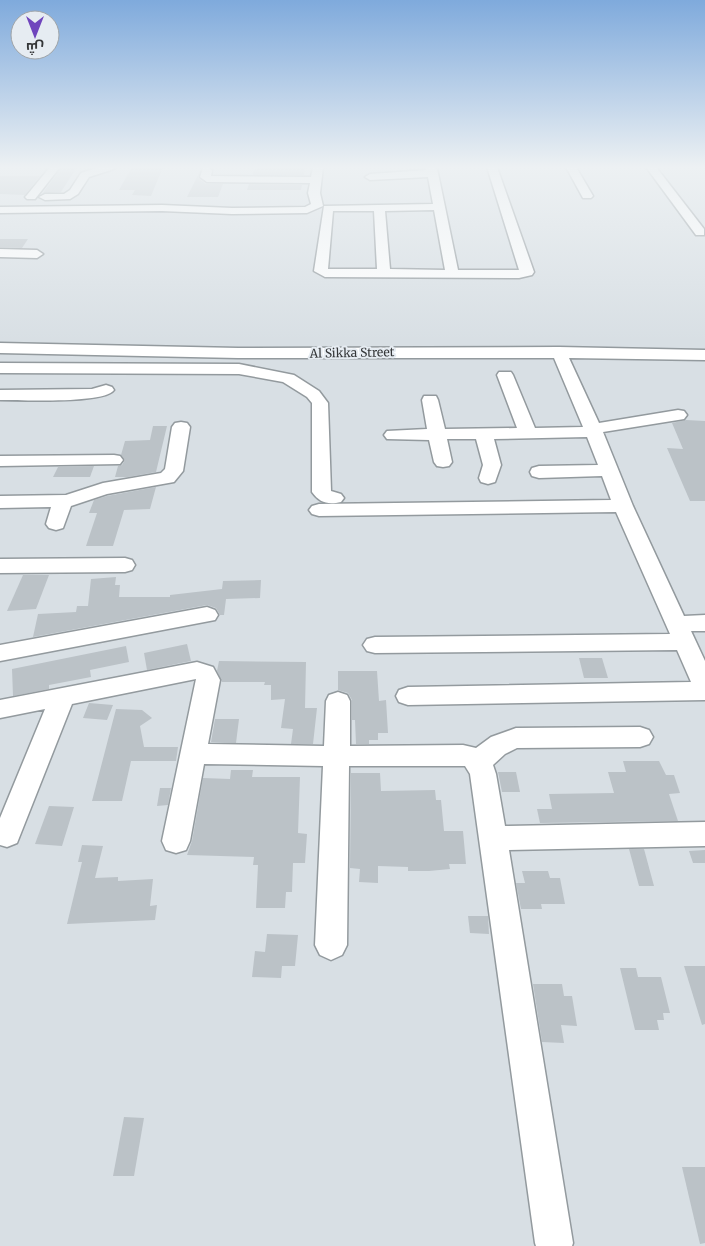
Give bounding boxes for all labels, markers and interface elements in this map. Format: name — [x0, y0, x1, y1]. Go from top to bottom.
north arrow — [10, 10, 60, 60]
text: ش — [26, 39, 44, 57]
street label: Al Sikka Street — [308, 344, 395, 361]

